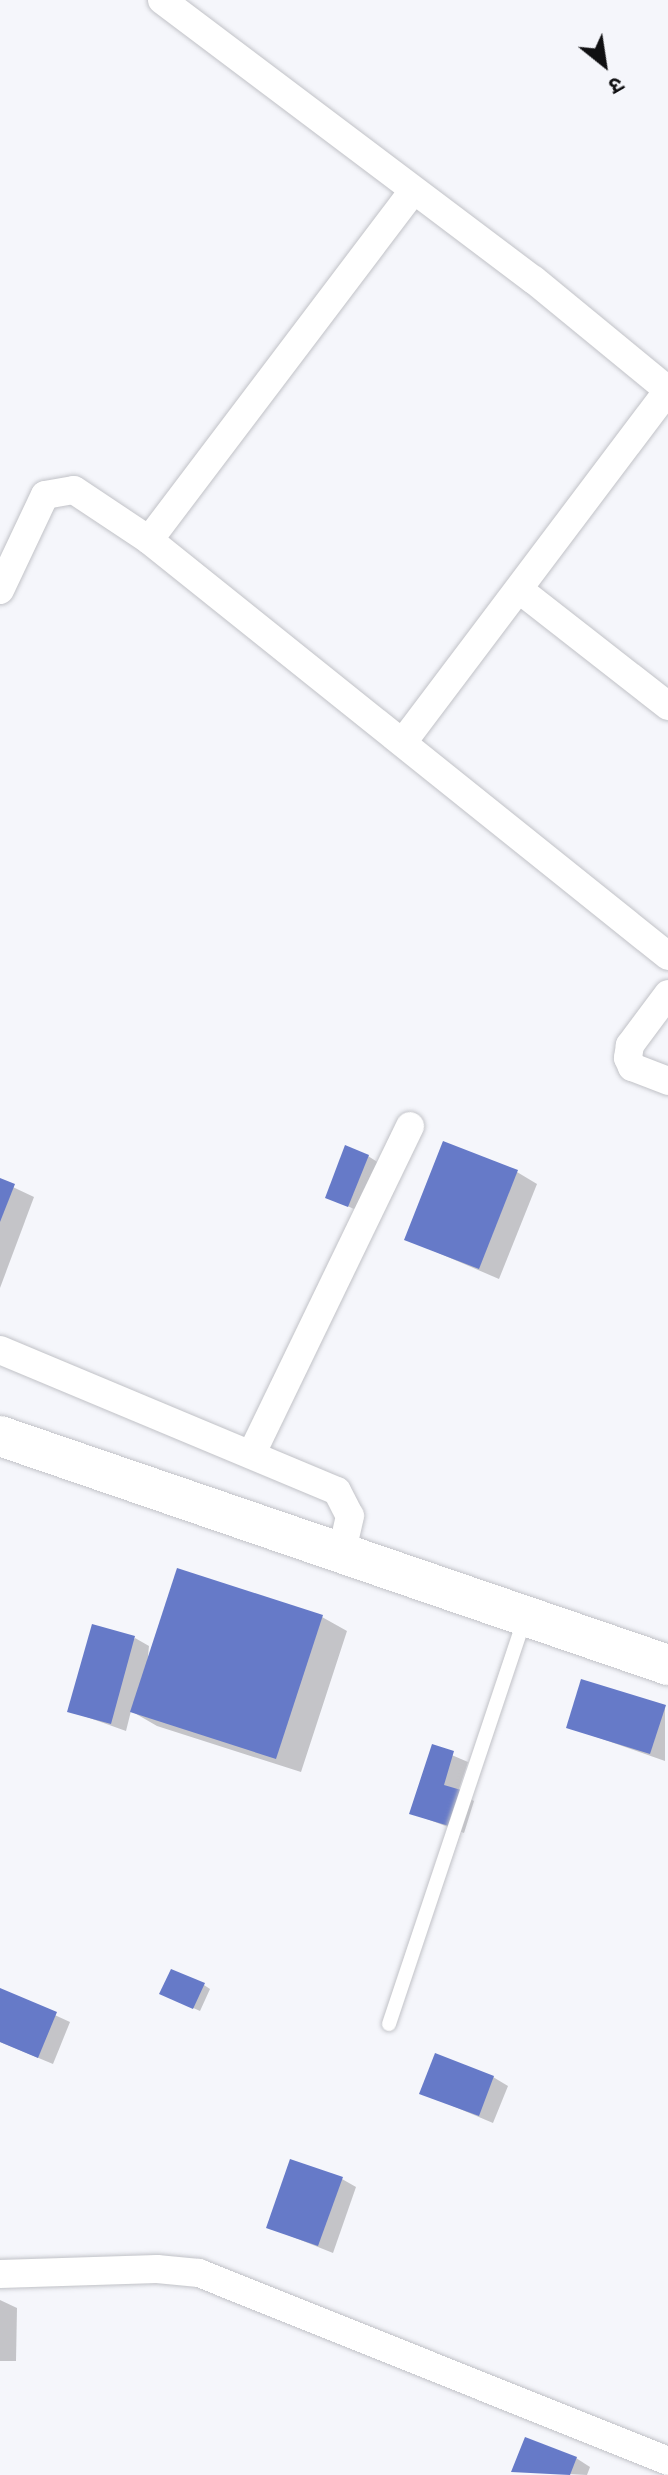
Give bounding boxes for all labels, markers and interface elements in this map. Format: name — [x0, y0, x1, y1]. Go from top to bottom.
north arrow — [564, 24, 644, 104]
text: उ — [604, 70, 628, 99]

